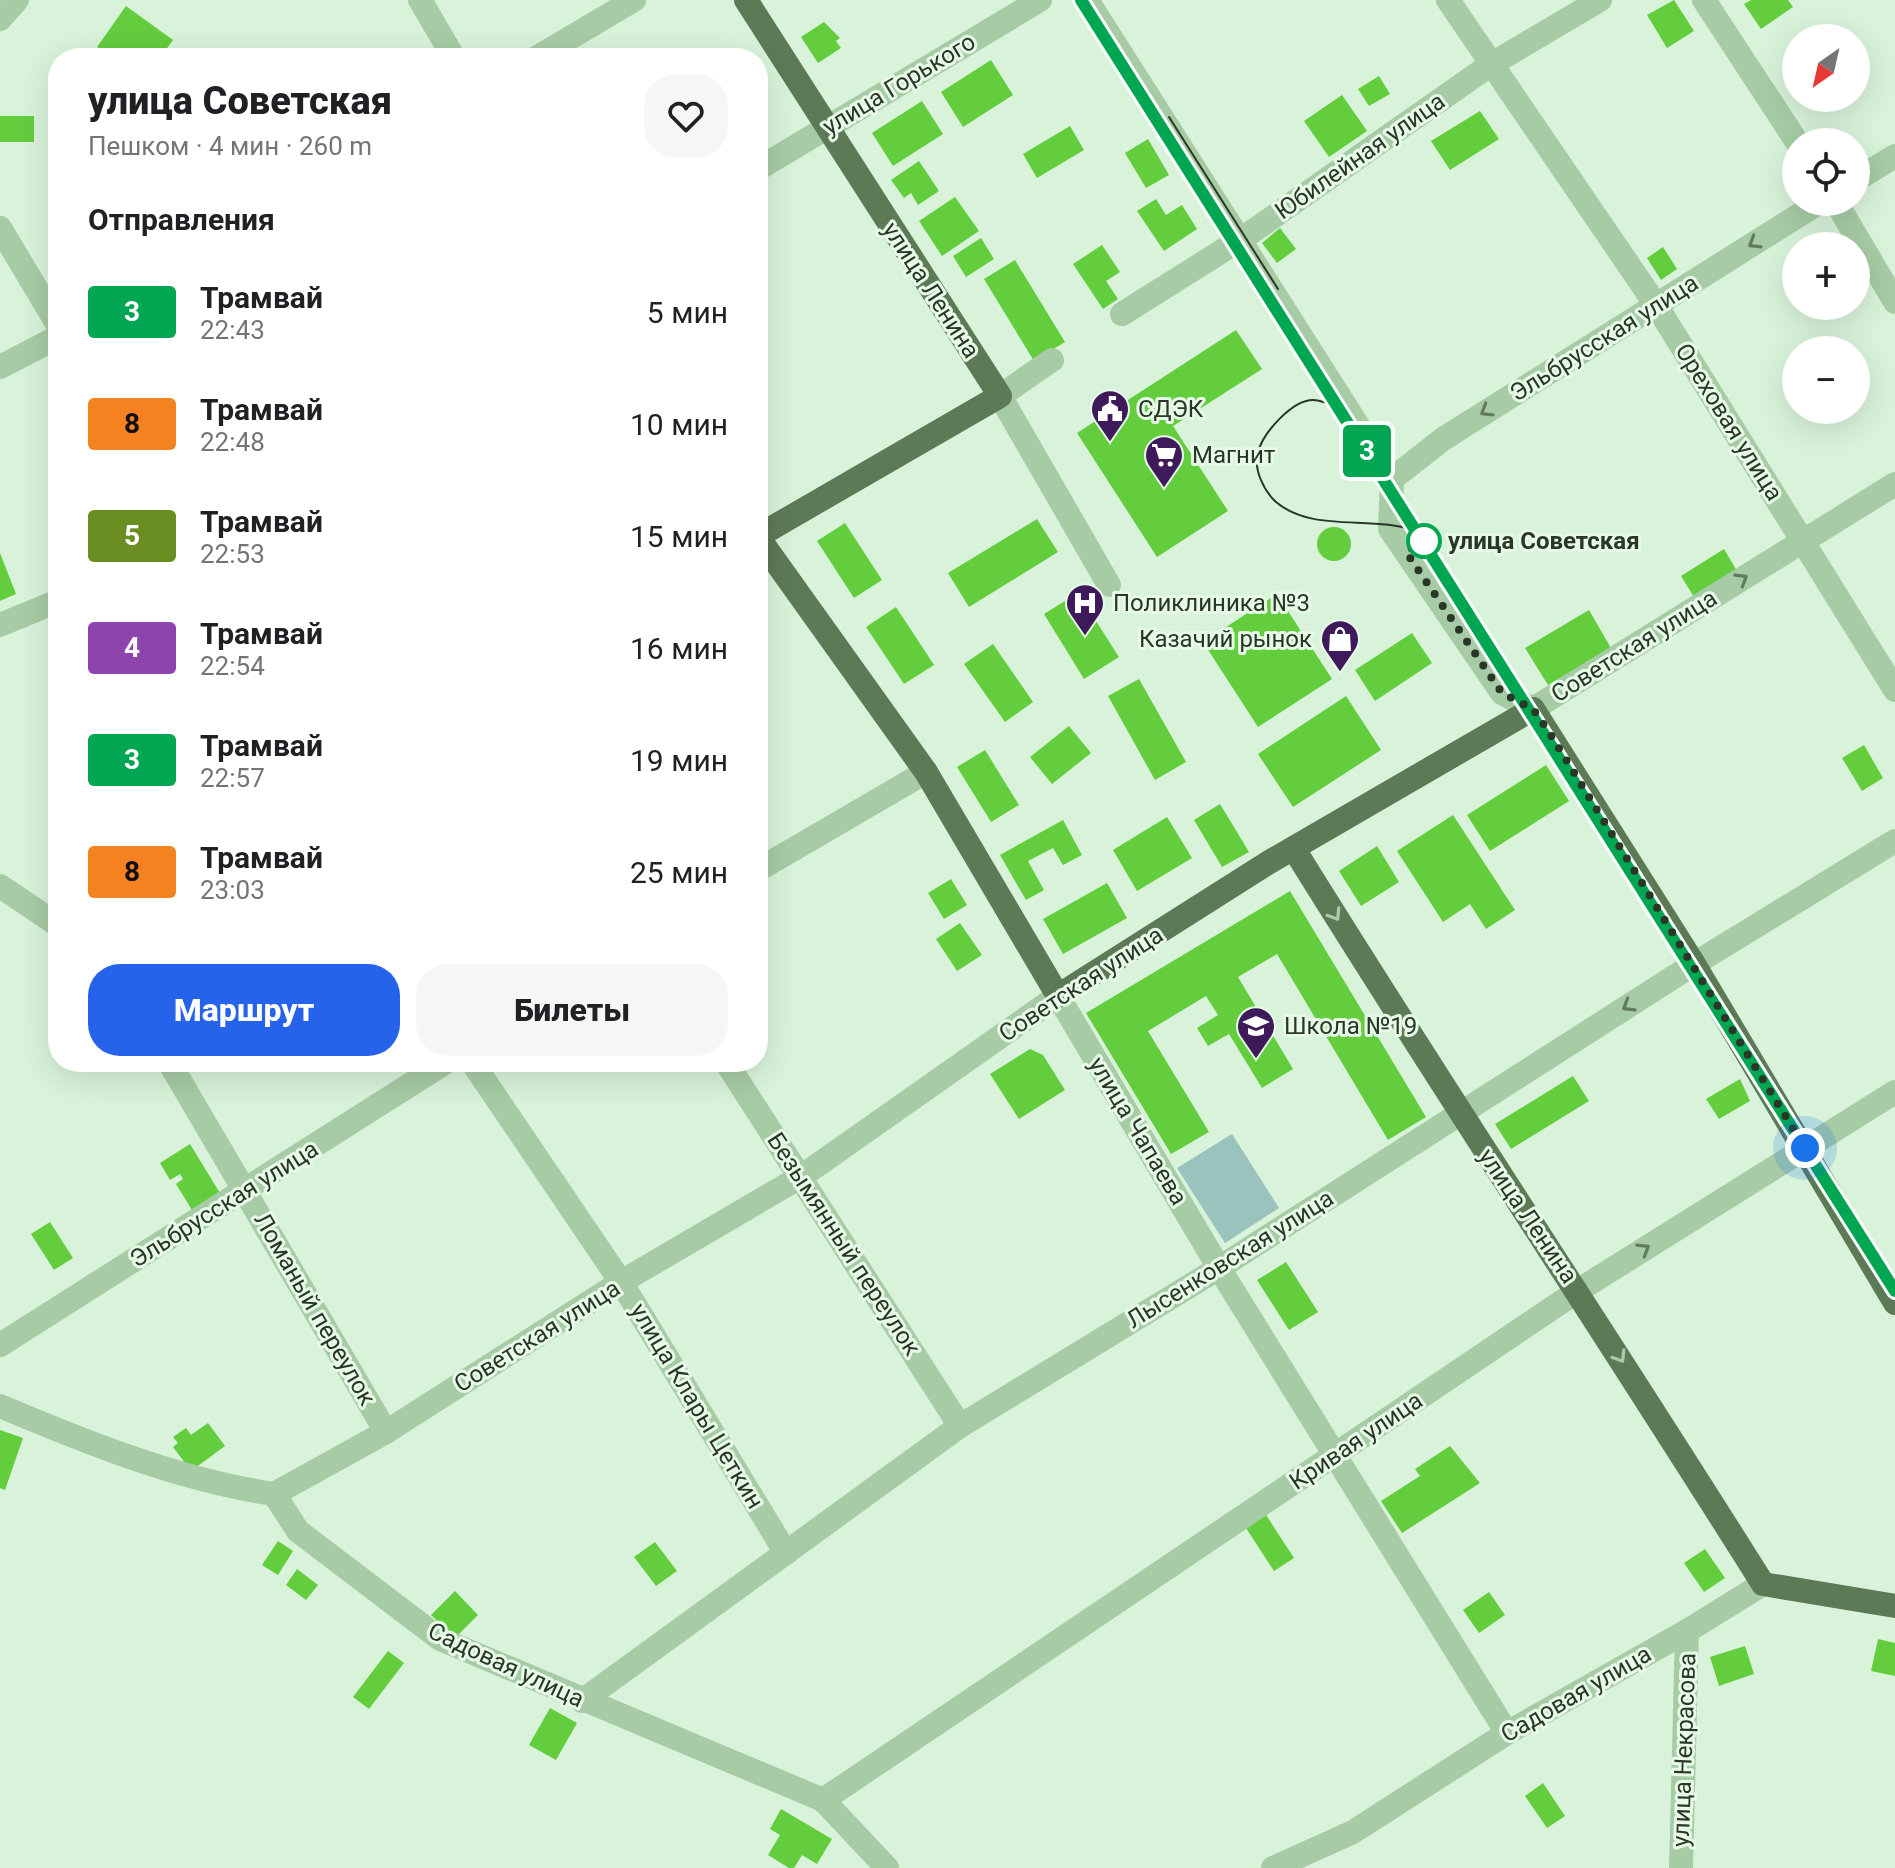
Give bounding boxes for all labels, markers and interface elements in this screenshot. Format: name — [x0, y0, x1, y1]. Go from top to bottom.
north arrow — [1782, 24, 1870, 112]
map controls — [1782, 24, 1870, 424]
street label: улица Горького — [818, 27, 980, 141]
button: heart — [644, 74, 728, 158]
text: улица Советская — [88, 79, 392, 123]
street label: Юбилейная улица — [1270, 87, 1450, 225]
button: locate — [1782, 128, 1870, 216]
text: Пешком · 4 мин · 260 m — [88, 131, 372, 161]
text: Отправления — [88, 202, 275, 237]
street label: улица Ленина — [877, 217, 985, 363]
button: + — [1782, 232, 1870, 320]
one-way arrow — [1748, 234, 1763, 249]
street label: Эльбрусская улица — [1505, 269, 1703, 407]
text: Трамвай — [200, 280, 323, 315]
text: 3 — [124, 295, 140, 328]
text: 5 мин — [647, 295, 728, 330]
text: 22:43 — [200, 315, 265, 345]
button: − — [1782, 336, 1870, 424]
street label: Ореховая улица — [1669, 338, 1789, 506]
public building icon: СДЭК — [1089, 388, 1131, 443]
text: Трамвай — [200, 392, 323, 427]
place label: СДЭК — [1138, 395, 1204, 423]
one-way arrow — [1480, 402, 1495, 417]
text: 8 — [124, 407, 140, 440]
text: 10 мин — [630, 407, 728, 442]
line badge: 3 — [1341, 425, 1393, 477]
text: 22:48 — [200, 427, 265, 457]
supermarket icon: Магнит — [1143, 434, 1185, 489]
text: 3 — [1359, 434, 1375, 467]
place label: Магнит — [1192, 441, 1276, 469]
text: Трамвай — [200, 504, 323, 539]
text: 5 — [124, 519, 140, 552]
text: 15 мин — [630, 519, 728, 554]
marker: улица Советская — [1407, 524, 1441, 558]
place label: улица Советская — [1448, 527, 1640, 555]
text: 22:53 — [200, 539, 265, 569]
one-way arrow — [1733, 574, 1748, 589]
hospital icon: Поликлиника №3 — [1064, 582, 1106, 637]
street label: Советская улица — [1546, 584, 1722, 708]
place label: Поликлиника №3 — [1113, 589, 1310, 617]
text: Трамвай — [200, 616, 323, 651]
shop icon: Казачий рынок — [1319, 618, 1361, 673]
place label: Казачий рынок — [1139, 625, 1312, 653]
text: 4 — [124, 631, 140, 664]
text: 16 мин — [630, 631, 728, 666]
text: 22:54 — [200, 651, 265, 681]
text: Трамвай — [200, 728, 323, 763]
text: 3 — [124, 743, 140, 776]
text: 19 мин — [630, 743, 728, 778]
text: 22:57 — [200, 763, 265, 793]
text: Трамвай — [200, 840, 323, 875]
text: 8 — [124, 855, 140, 888]
text: 25 мин — [630, 855, 728, 890]
text: 23:03 — [200, 875, 265, 905]
one-way arrow — [1325, 906, 1340, 921]
street label: Советская улица — [994, 921, 1168, 1047]
button: Маршрут — [88, 964, 400, 1056]
button: Билеты — [416, 964, 728, 1056]
one-way arrow — [1622, 996, 1637, 1011]
school or university icon: Школа №19 — [1235, 1005, 1277, 1060]
place label: Школа №19 — [1284, 1012, 1417, 1040]
street label: улица Чапаева — [1083, 1052, 1193, 1210]
street label: Безымянный переулок — [762, 1127, 927, 1361]
your location — [1785, 1128, 1825, 1168]
street label: Эльбрусская улица — [125, 1135, 323, 1273]
street label: улица Ленина — [1473, 1143, 1583, 1289]
street label: Лысенковская улица — [1121, 1184, 1339, 1334]
street label: Ломаный переулок — [248, 1208, 382, 1410]
one-way arrow — [1636, 1243, 1650, 1258]
street label: Советская улица — [449, 1274, 625, 1398]
street label: улица Клары Цеткин — [625, 1298, 769, 1514]
one-way arrow — [1610, 1348, 1625, 1362]
street label: Кривая улица — [1284, 1386, 1428, 1496]
street label: Садовая улица — [424, 1617, 588, 1713]
street label: Садовая улица — [1496, 1640, 1656, 1748]
street label: улица Некрасова — [1667, 1652, 1701, 1848]

